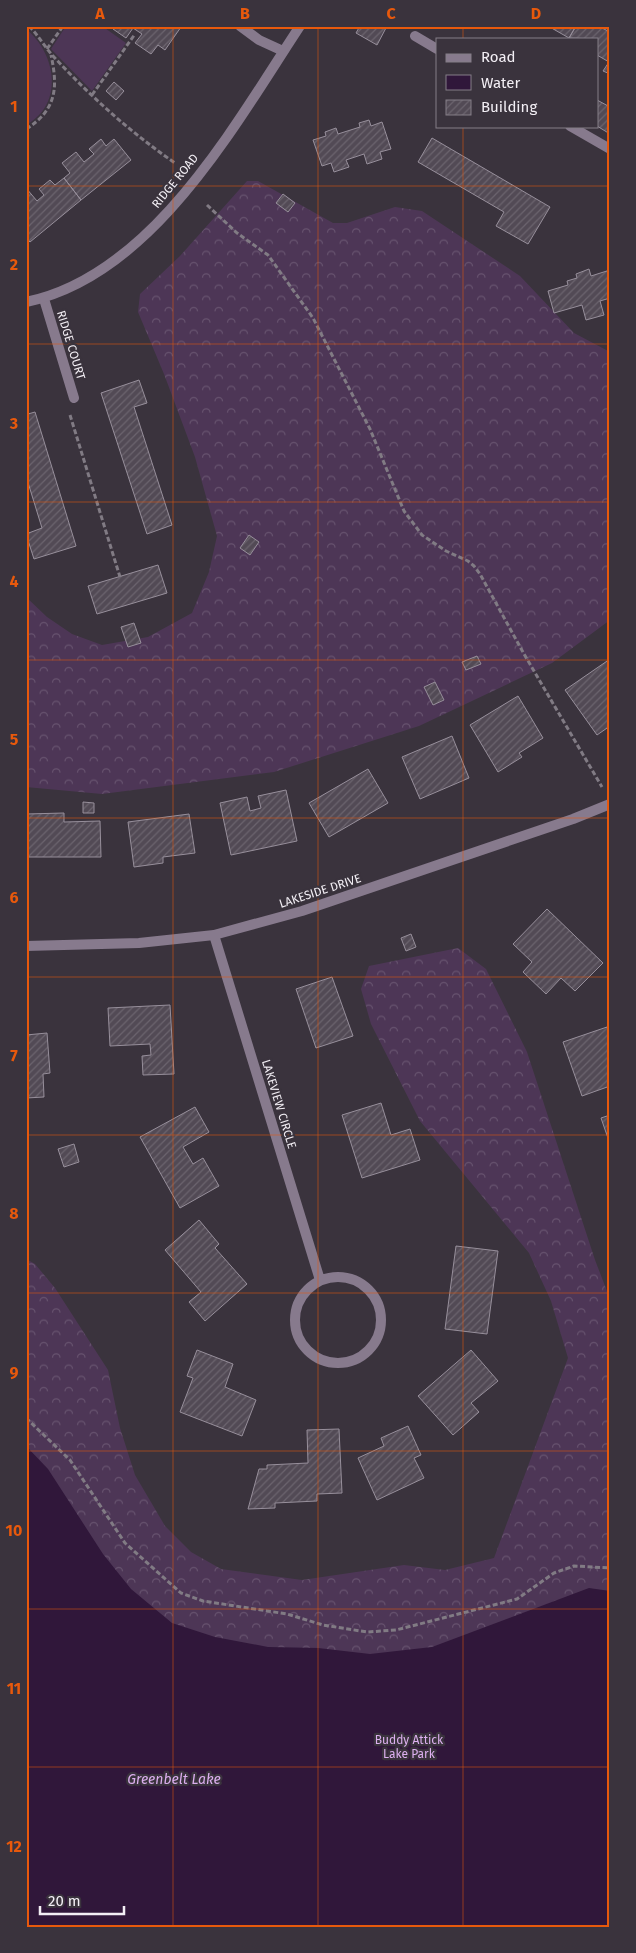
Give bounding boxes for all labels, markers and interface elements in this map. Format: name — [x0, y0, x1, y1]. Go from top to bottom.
text: A — [94, 4, 105, 23]
text: B — [240, 4, 250, 23]
text: C — [386, 4, 396, 23]
text: D — [531, 4, 541, 23]
legend — [436, 38, 598, 128]
text: Road — [481, 48, 516, 66]
text: Water — [481, 74, 520, 92]
text: 1 — [10, 97, 18, 116]
text: Building — [481, 98, 537, 116]
street label: RIDGE ROAD — [149, 151, 201, 211]
text: 2 — [10, 255, 18, 274]
street label: RIDGE COURT — [54, 309, 88, 382]
text: 3 — [9, 414, 18, 433]
text: 4 — [9, 572, 19, 591]
text: 5 — [10, 730, 19, 749]
street label: LAKESIDE DRIVE — [277, 871, 363, 911]
text: 6 — [9, 888, 19, 907]
text: 7 — [10, 1046, 18, 1065]
street label: LAKEVIEW CIRCLE — [259, 1058, 299, 1150]
text: 8 — [9, 1204, 19, 1223]
text: 9 — [10, 1363, 19, 1382]
text: 10 — [6, 1521, 22, 1540]
text: 11 — [7, 1679, 21, 1698]
park label: Buddy Attick Lake Park — [375, 1733, 444, 1761]
water label: Greenbelt Lake — [127, 1771, 221, 1788]
text: 12 — [6, 1837, 22, 1856]
scale bar — [40, 1883, 124, 1915]
text: 20 m — [48, 1892, 81, 1910]

